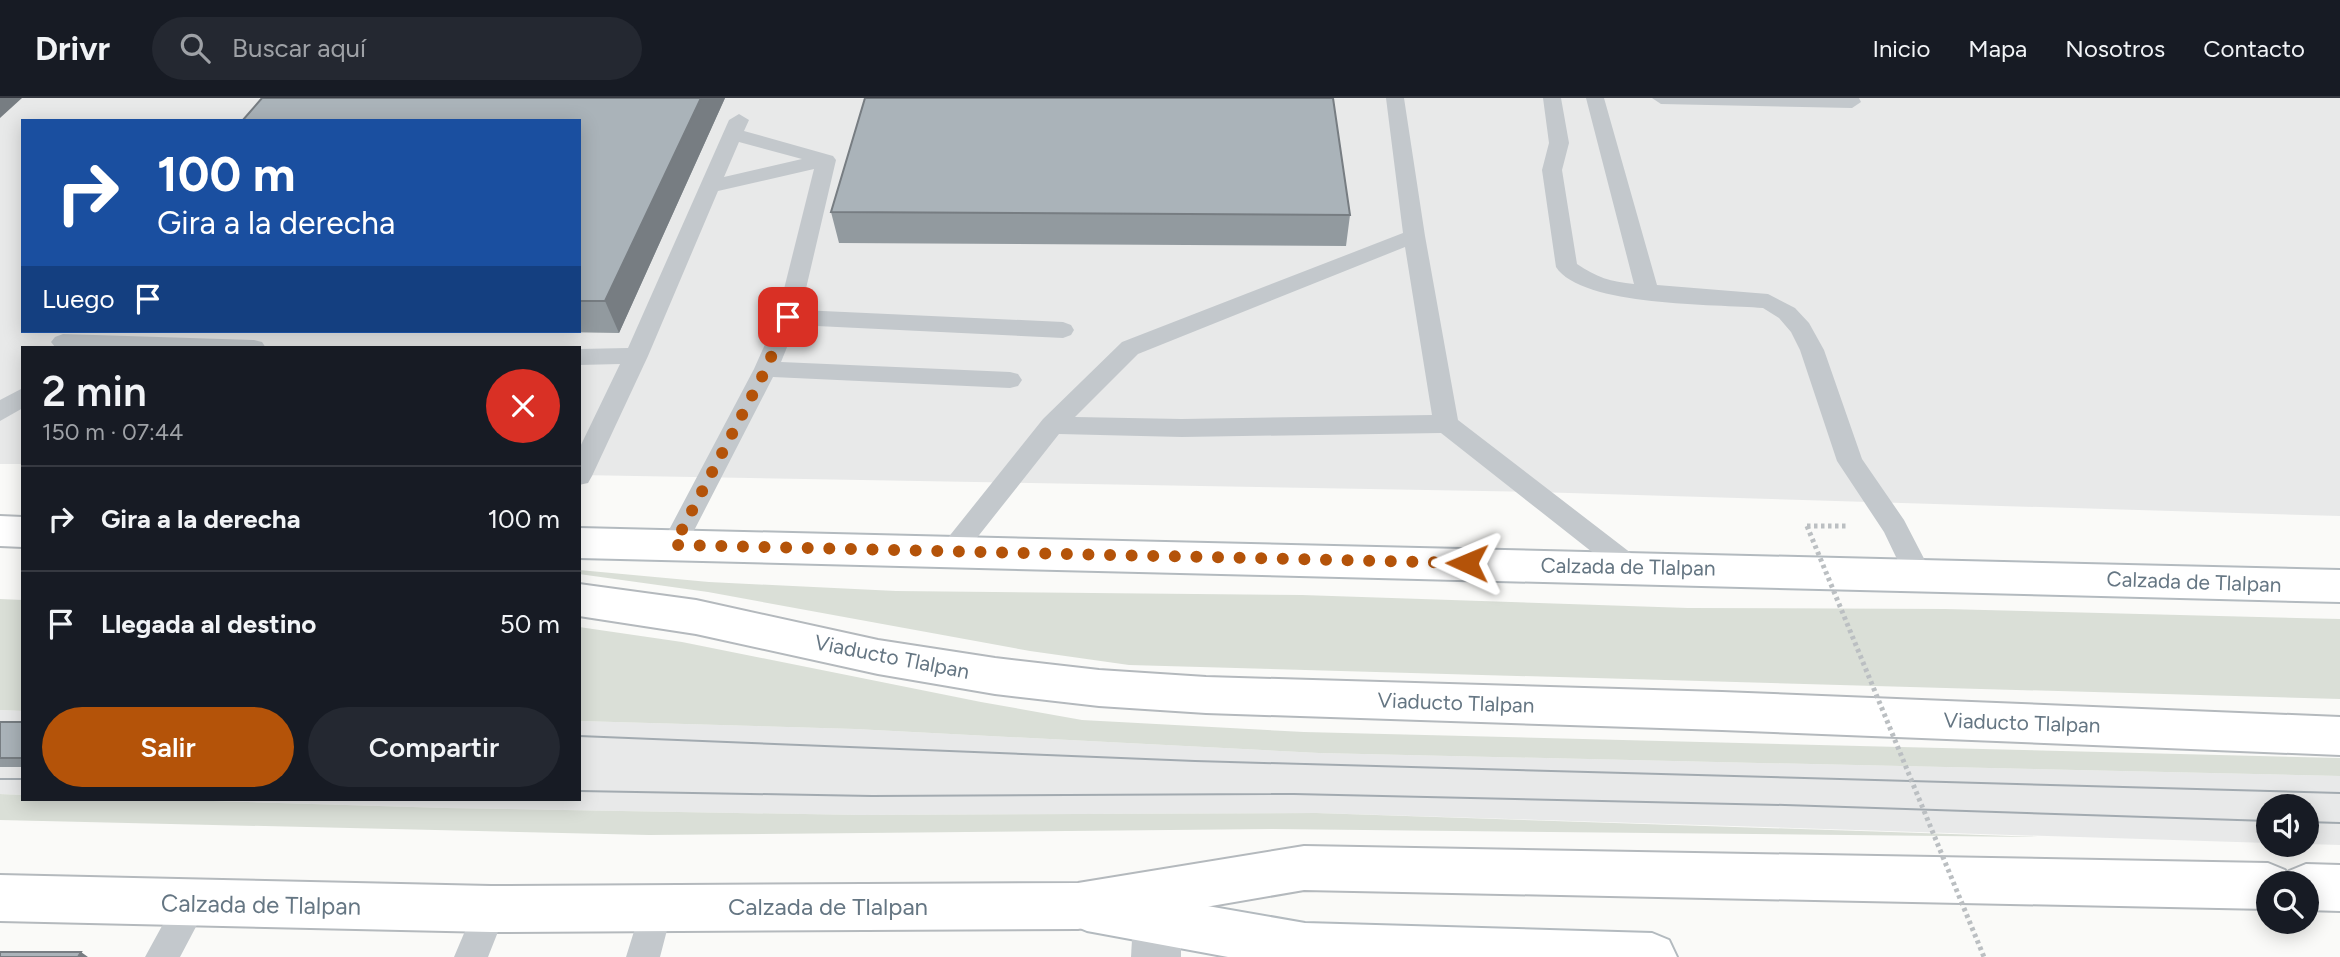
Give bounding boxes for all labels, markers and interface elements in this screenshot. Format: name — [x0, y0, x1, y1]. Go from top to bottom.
search box — [152, 17, 642, 80]
text: Drivr — [35, 29, 110, 68]
icon: search — [176, 29, 214, 67]
text: Buscar aquí — [232, 32, 366, 64]
text: Inicio — [1872, 34, 1930, 63]
text: Mapa — [1968, 34, 2027, 63]
text: Nosotros — [2065, 34, 2165, 63]
text: Contacto — [2203, 34, 2305, 63]
text: 100 m — [157, 144, 296, 203]
icon: right — [42, 147, 133, 238]
text: Gira a la derecha — [157, 204, 395, 242]
icon: arrive — [129, 280, 167, 318]
text: Luego — [42, 283, 115, 315]
pin — [758, 287, 818, 347]
icon: arrive — [769, 298, 807, 336]
text: 2 min — [42, 366, 147, 417]
button: close — [486, 369, 560, 443]
text: 150 m · 07:44 — [42, 418, 183, 446]
icon: right — [42, 500, 80, 538]
text: Gira a la derecha — [101, 503, 301, 535]
text: 100 m — [487, 503, 560, 535]
position arrow — [1430, 526, 1504, 600]
street label: Calzada de Tlalpan — [1540, 552, 1716, 581]
street label: Calzada de Tlalpan — [2106, 566, 2282, 597]
icon: arrive — [42, 605, 80, 643]
text: Llegada al destino — [101, 608, 316, 640]
text: 50 m — [500, 608, 560, 640]
street label: Viaducto Tlalpan — [813, 629, 972, 684]
street label: Viaducto Tlalpan — [1377, 687, 1535, 718]
button: Salir — [42, 707, 294, 787]
button: Compartir — [308, 707, 560, 787]
street label: Viaducto Tlalpan — [1943, 707, 2101, 738]
map controls — [2256, 794, 2319, 934]
button: sound — [2256, 794, 2319, 857]
button: search — [2256, 871, 2319, 934]
street label: Calzada de Tlalpan — [161, 888, 361, 921]
street label: Calzada de Tlalpan — [728, 892, 928, 921]

